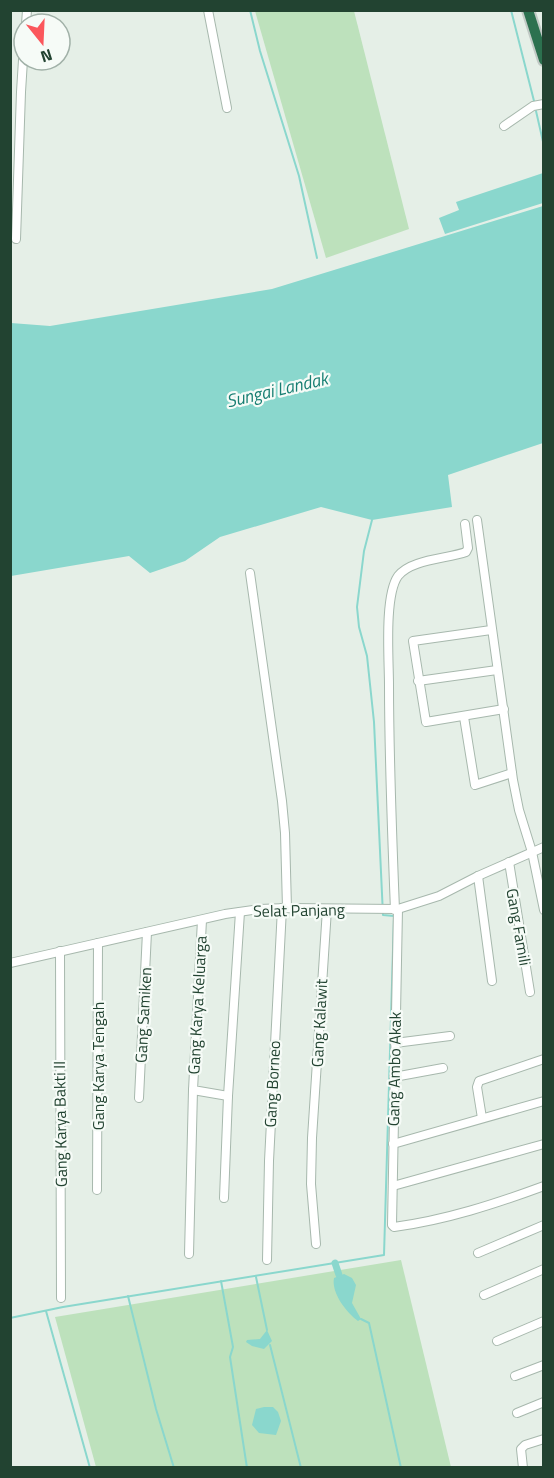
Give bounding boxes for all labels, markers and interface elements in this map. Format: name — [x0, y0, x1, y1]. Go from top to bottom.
north arrow — [12, 12, 72, 72]
text: N — [38, 43, 56, 69]
water label: Sungai Landak — [223, 364, 332, 414]
street label: Gang Famili — [500, 886, 538, 968]
street label: Selat Panjang — [253, 897, 345, 923]
street label: Gang Karya Keluarga — [181, 935, 213, 1075]
street label: Gang Samiken — [129, 966, 157, 1064]
street label: Gang Kalawit — [305, 978, 333, 1068]
street label: Gang Karya Tengah — [86, 1002, 110, 1130]
street label: Gang Ambo Akak — [381, 1011, 407, 1126]
street label: Gang Borneo — [258, 1040, 286, 1128]
street label: Gang Karya Bakti II — [47, 1061, 73, 1187]

